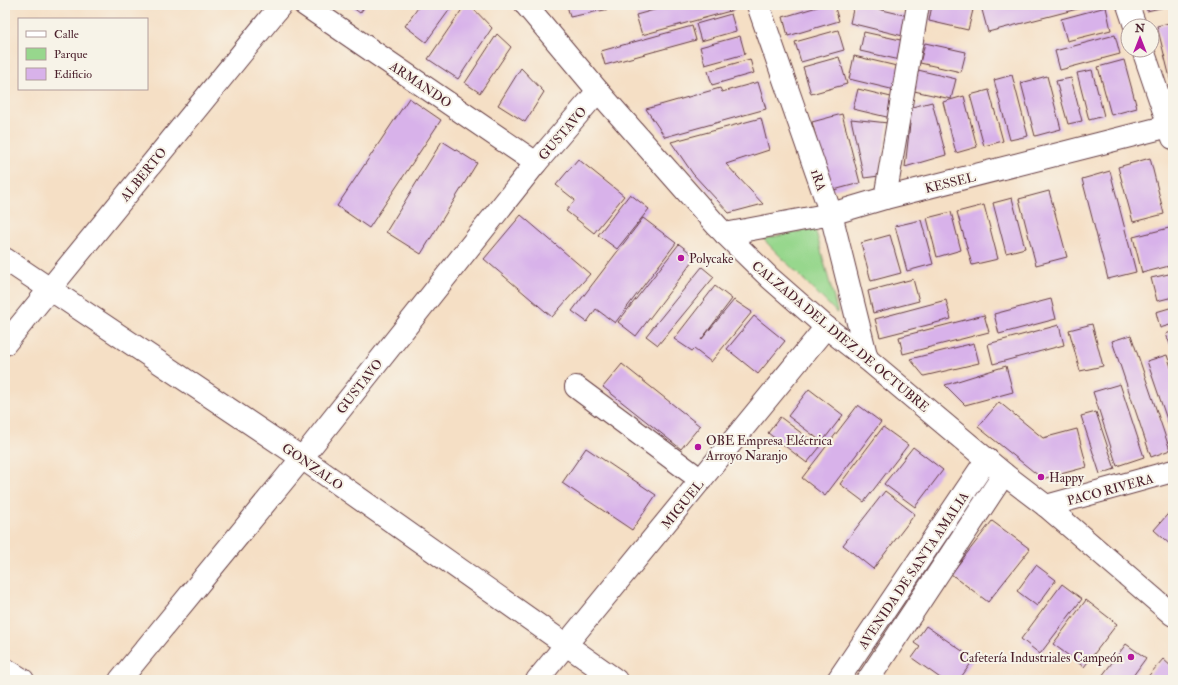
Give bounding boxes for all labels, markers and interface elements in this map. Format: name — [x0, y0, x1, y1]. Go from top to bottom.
legend — [18, 18, 148, 90]
north arrow — [1120, 18, 1160, 58]
text: N — [1134, 22, 1146, 35]
text: Calle — [54, 27, 79, 42]
text: Parque — [54, 47, 88, 62]
street label: ARMANDO — [386, 58, 454, 111]
text: Edificio — [54, 67, 92, 82]
street label: GUSTAVO — [535, 104, 590, 164]
street label: ALBERTO — [117, 144, 170, 206]
street label: 1RA — [807, 167, 829, 194]
street label: KESSEL — [923, 169, 978, 197]
place label: Polycake — [689, 251, 734, 268]
marker: Polycake — [676, 253, 686, 263]
street label: CALZADA DEL DIEZ DE OCTUBRE — [748, 258, 932, 416]
street label: GUSTAVO — [333, 356, 386, 417]
place label: OBE Empresa Eléctrica Arroyo Naranjo — [705, 433, 833, 465]
street label: GONZALO — [279, 440, 346, 494]
marker: OBE Empresa Eléctrica Arroyo Naranjo — [693, 442, 703, 452]
place label: Happy — [1049, 470, 1084, 487]
street label: PACO RIVERA — [1065, 471, 1156, 509]
marker: Happy — [1036, 472, 1046, 482]
street label: MIGUEL — [658, 476, 708, 532]
street label: AVENIDA DE SANTA AMALIA — [855, 488, 973, 653]
place label: Cafetería Industriales Campeón — [959, 650, 1123, 667]
marker: Cafetería Industriales Campeón — [1126, 652, 1136, 662]

